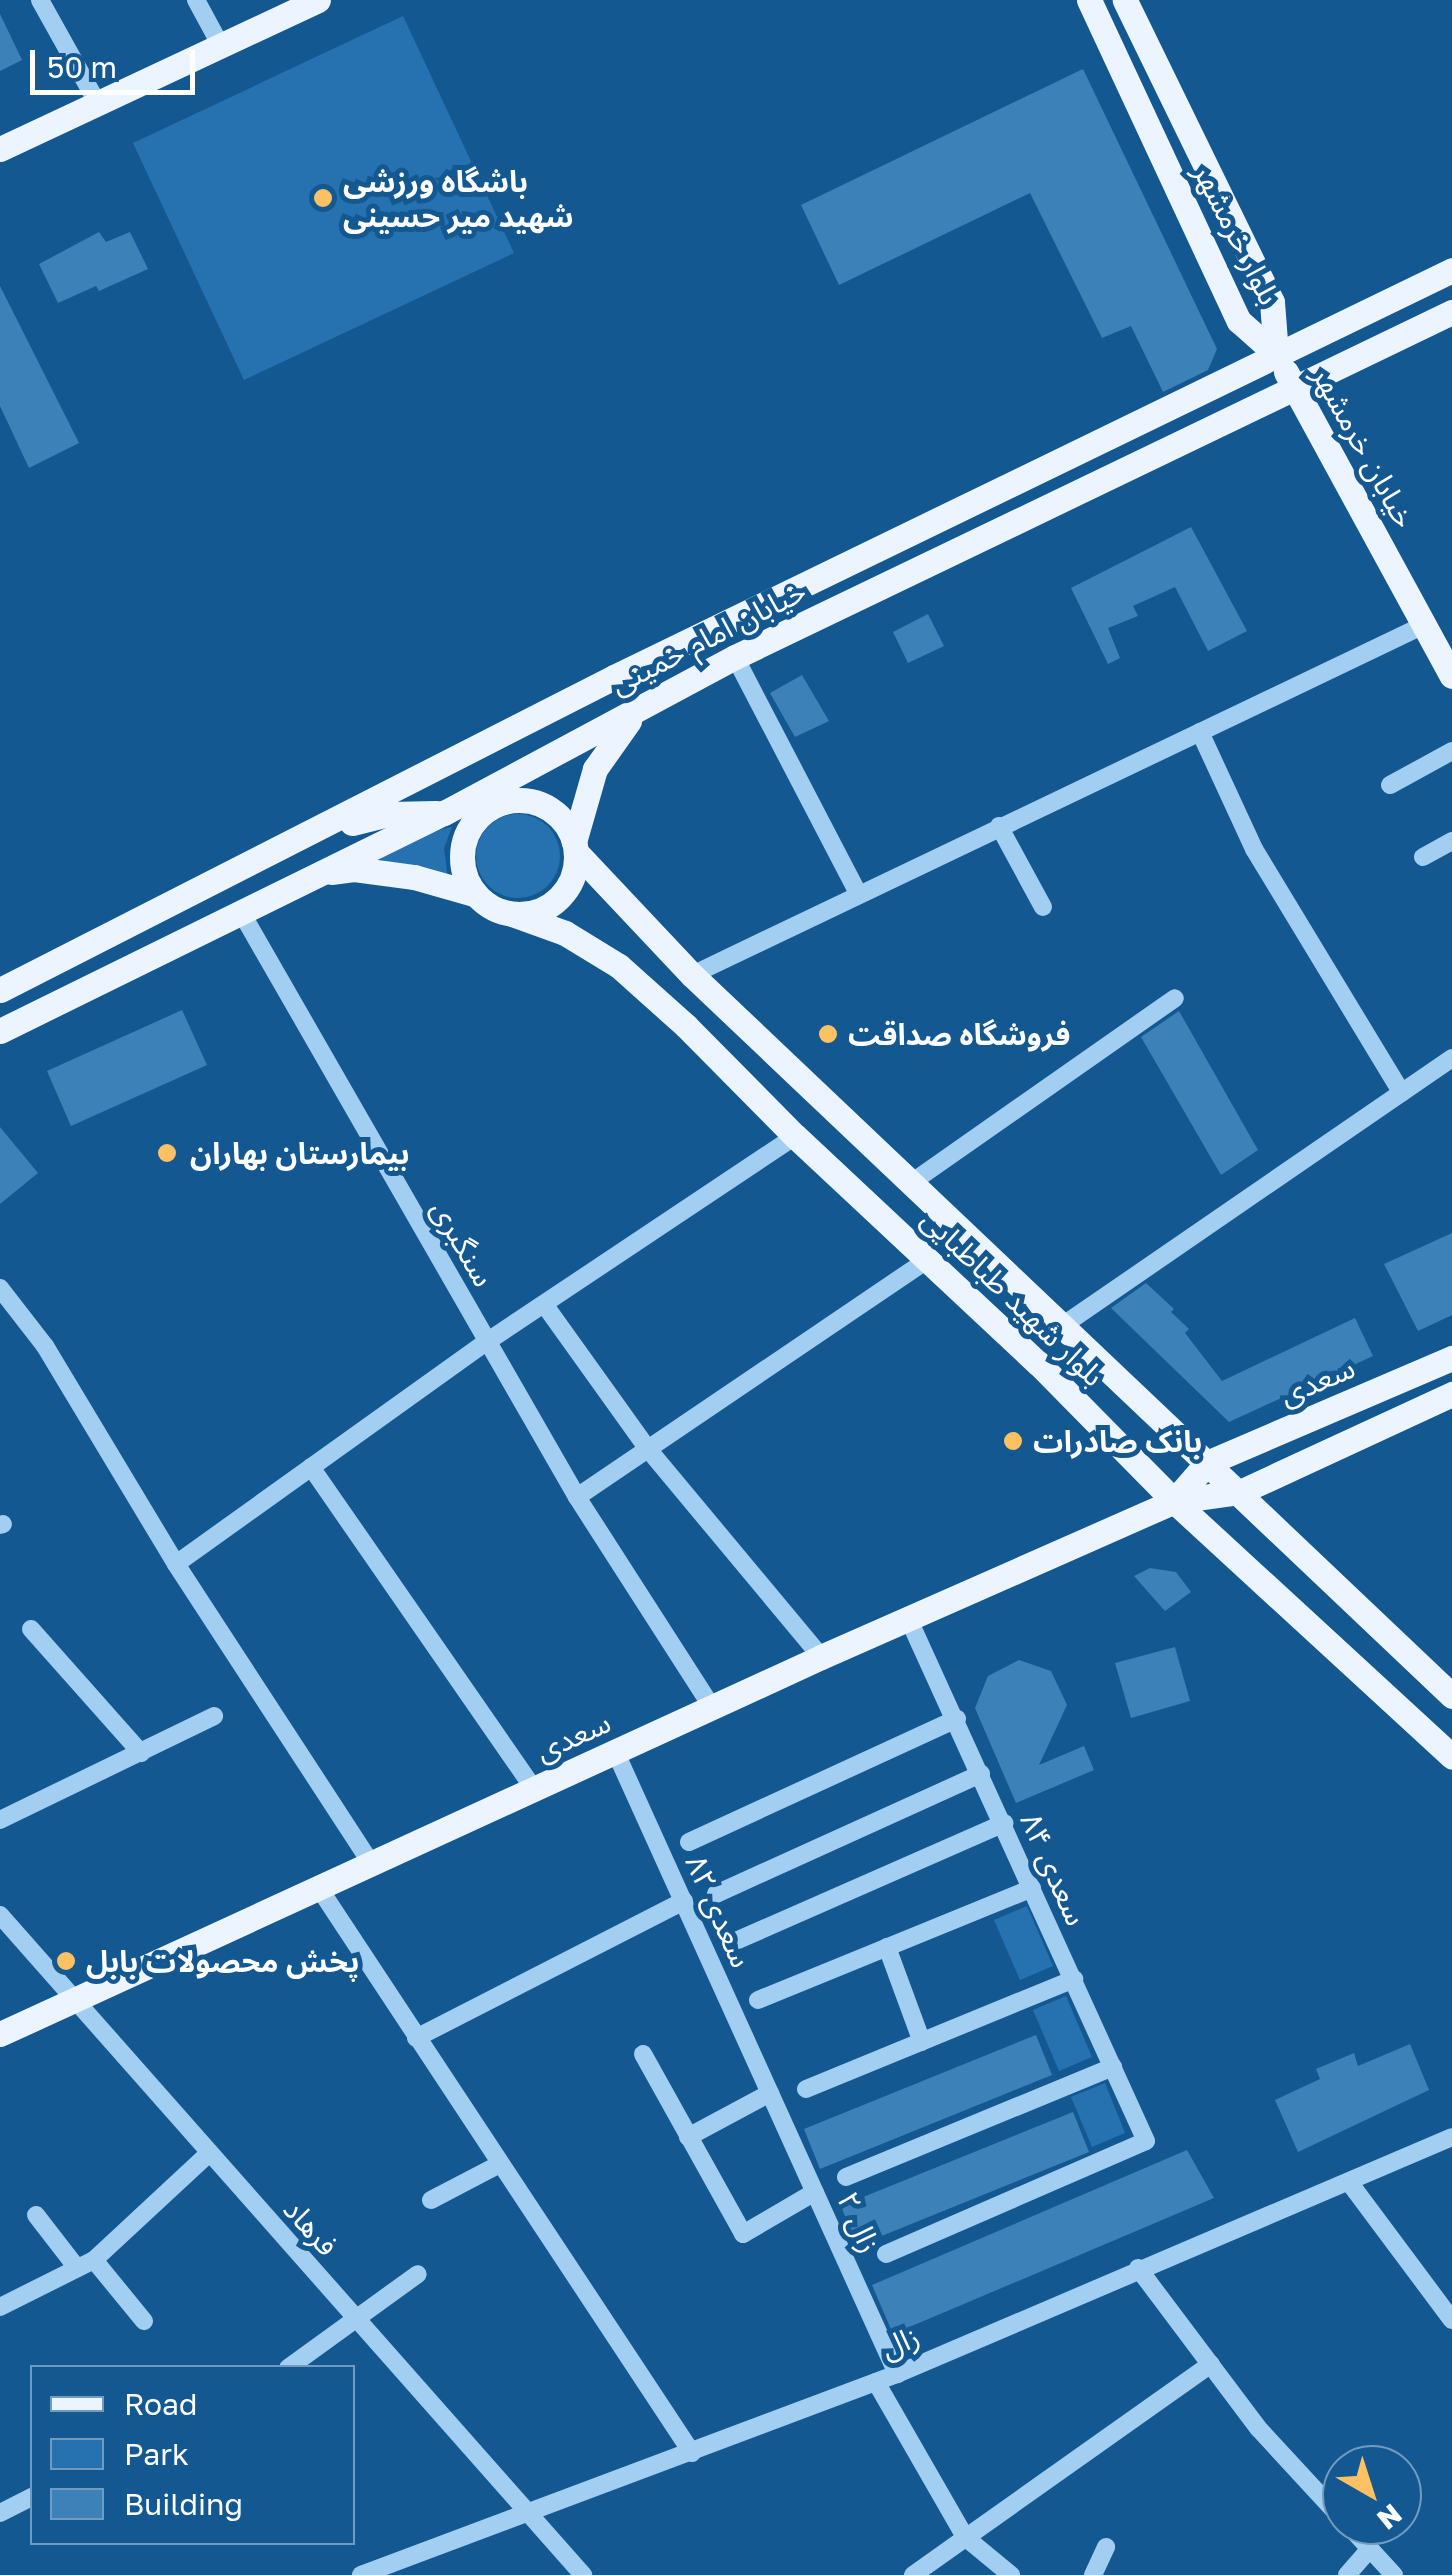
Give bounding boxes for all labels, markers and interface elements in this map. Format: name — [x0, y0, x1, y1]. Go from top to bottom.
scale bar — [35, 30, 200, 92]
text: 50 m — [47, 49, 117, 85]
street label: بلوار خرمشهر — [1186, 157, 1288, 311]
place label: باشگاه ورزشی شهید میر حسینی — [343, 163, 573, 234]
marker: باشگاه ورزشی شهید میر حسینی — [312, 187, 334, 209]
street label: خیابان خرمشهر — [1305, 360, 1423, 534]
street label: خیابان امام خمینی — [604, 572, 812, 702]
place label: فروشگاه صداقت — [848, 1016, 1070, 1052]
marker: فروشگاه صداقت — [817, 1023, 839, 1045]
place label: بیمارستان بهاران — [190, 1135, 410, 1171]
marker: بیمارستان بهاران — [154, 1140, 180, 1166]
street label: سنگبری — [424, 1193, 502, 1293]
street label: بلوار شهید طباطبایی — [914, 1201, 1112, 1393]
street label: سعدی — [1274, 1349, 1360, 1413]
place label: بانک صادرات — [1033, 1423, 1202, 1459]
marker: بانک صادرات — [1002, 1430, 1024, 1452]
street label: سعدی — [530, 1704, 616, 1768]
street label: سعدی ۸۴ — [1013, 1807, 1095, 1931]
street label: سعدی ۸۲ — [678, 1849, 760, 1973]
place label: پخش محصولات بابل — [86, 1943, 359, 1979]
marker: پخش محصولات بابل — [55, 1950, 77, 1972]
street label: زال ۲ — [830, 2186, 888, 2258]
street label: فرهاد — [276, 2191, 346, 2263]
street label: زال — [875, 2318, 925, 2366]
legend — [30, 2365, 355, 2545]
text: Road — [124, 2386, 198, 2422]
text: Park — [124, 2436, 189, 2472]
north arrow — [1322, 2445, 1422, 2545]
text: Building — [124, 2486, 243, 2522]
text: N — [1371, 2498, 1409, 2537]

